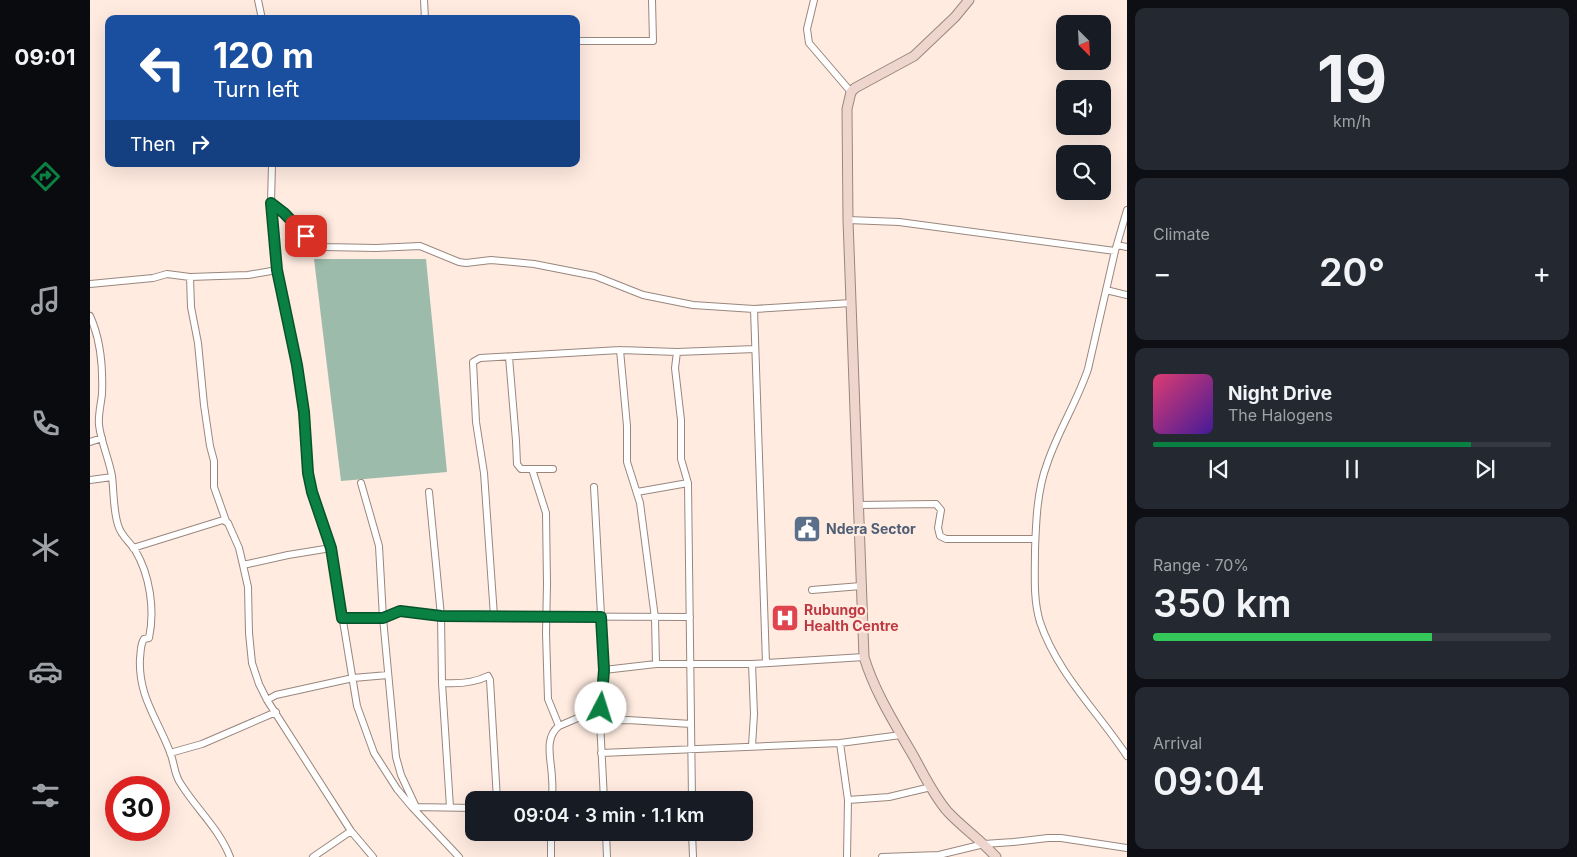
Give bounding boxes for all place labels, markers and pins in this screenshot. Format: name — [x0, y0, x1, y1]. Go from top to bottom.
pin — [285, 215, 327, 257]
public building icon: Ndera Sector — [792, 514, 822, 544]
place label: Ndera Sector — [826, 520, 916, 537]
place label: Rubungo Health Centre — [804, 601, 899, 634]
hospital icon: Rubungo Health Centre — [770, 603, 800, 633]

